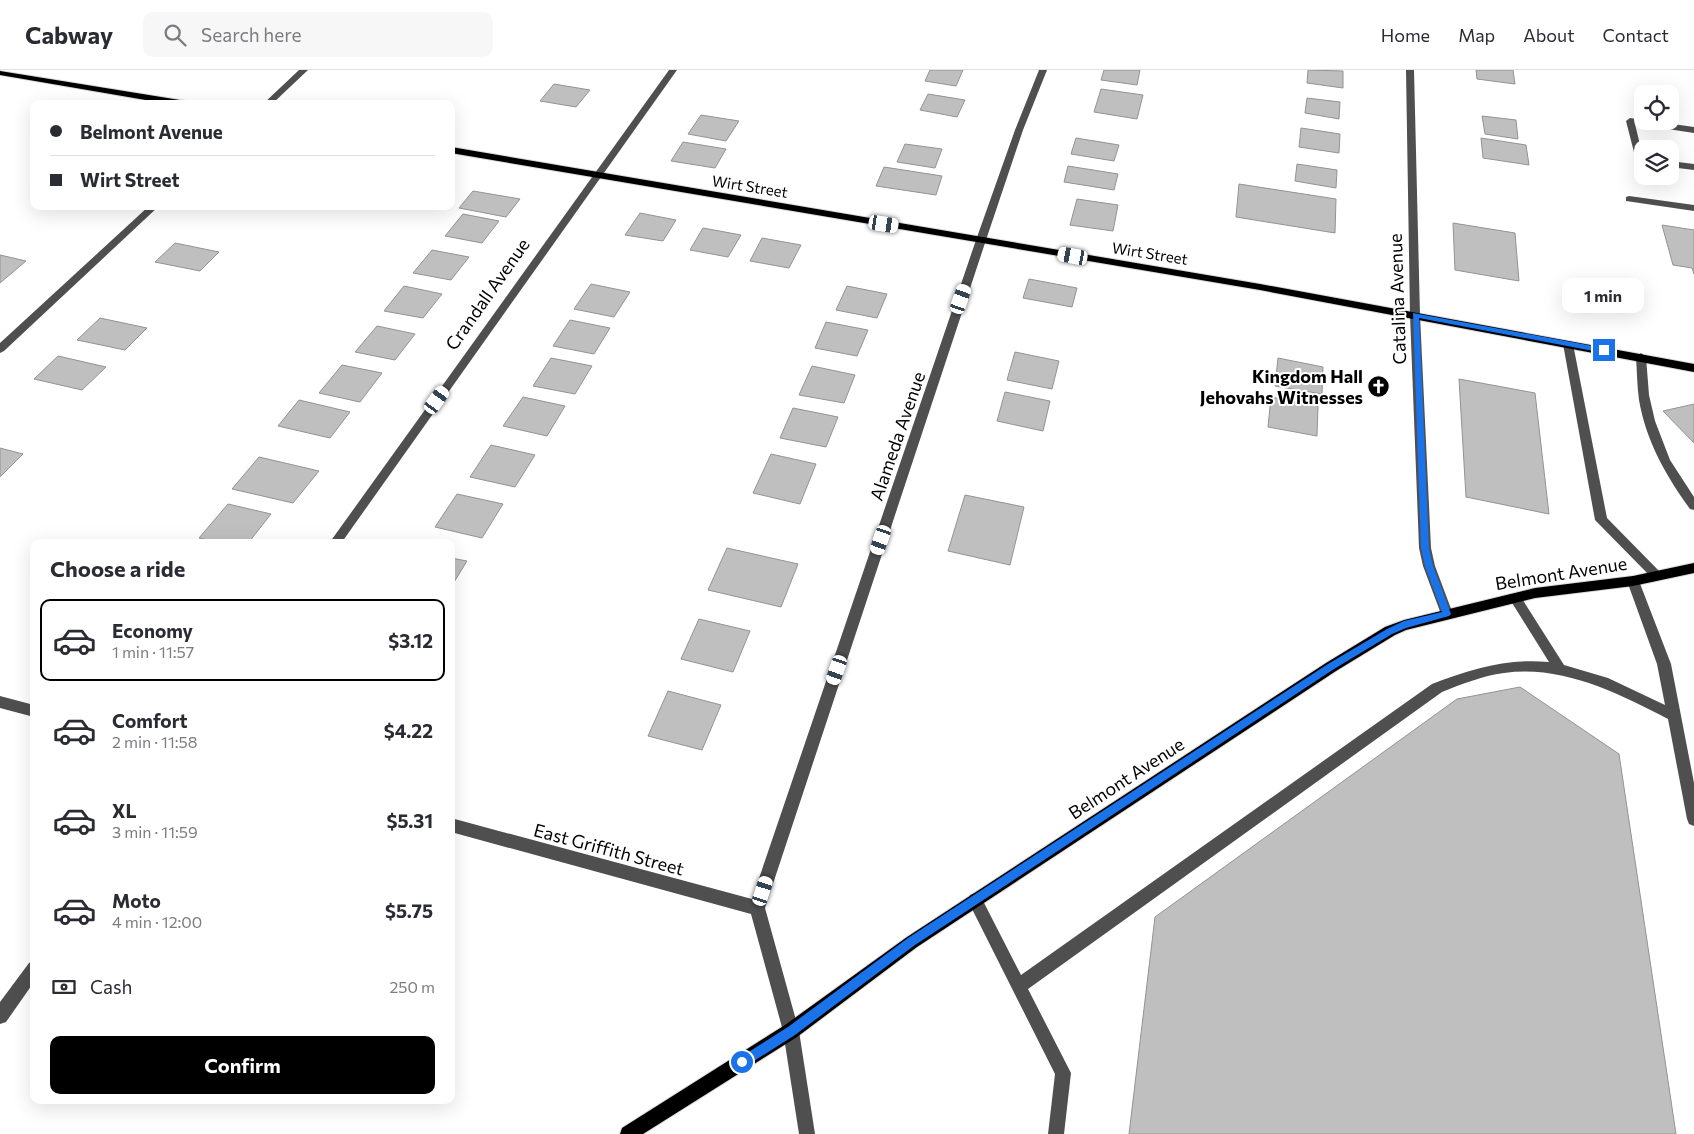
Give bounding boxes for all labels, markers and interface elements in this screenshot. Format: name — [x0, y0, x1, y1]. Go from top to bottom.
search box — [143, 12, 493, 57]
text: Cabway — [25, 20, 113, 49]
icon: search — [161, 21, 189, 49]
text: Search here — [201, 23, 302, 46]
text: Home — [1381, 24, 1430, 46]
text: Map — [1458, 24, 1495, 46]
text: About — [1523, 24, 1575, 46]
text: Contact — [1603, 24, 1669, 46]
map controls — [1634, 85, 1679, 185]
button: locate — [1634, 85, 1679, 130]
text: Belmont Avenue — [80, 120, 223, 143]
button: layers — [1634, 140, 1679, 185]
text: Wirt Street — [80, 168, 179, 191]
street label: Wirt Street — [711, 171, 789, 201]
car — [868, 214, 899, 234]
street label: Catalina Avenue — [1384, 233, 1410, 365]
street label: Crandall Avenue — [440, 234, 534, 354]
street label: Wirt Street — [1111, 238, 1189, 268]
car — [1056, 246, 1089, 266]
callout: 1 min — [1563, 278, 1645, 312]
car — [949, 282, 972, 316]
text: 1 min — [1584, 286, 1622, 305]
route end — [1593, 339, 1615, 361]
place label: Kingdom Hall Jehovahs Witnesses — [1200, 365, 1363, 408]
street label: Alameda Avenue — [865, 369, 929, 503]
church icon: Kingdom Hall Jehovahs Witnesses — [1367, 374, 1391, 398]
car — [422, 383, 451, 417]
car — [869, 523, 892, 557]
street label: Belmont Avenue — [1493, 552, 1629, 594]
text: Choose a ride — [50, 555, 185, 582]
icon: car — [52, 618, 97, 663]
text: Economy — [112, 619, 193, 642]
text: $3.12 — [388, 629, 433, 652]
text: 1 min · 11:57 — [112, 642, 194, 661]
car — [825, 653, 848, 687]
icon: car — [52, 708, 97, 753]
text: Comfort — [112, 709, 188, 732]
text: $4.22 — [384, 719, 433, 742]
text: 2 min · 11:58 — [112, 732, 197, 751]
street label: Belmont Avenue — [1064, 732, 1188, 824]
icon: car — [52, 798, 97, 843]
text: XL — [112, 799, 137, 822]
text: $5.31 — [387, 809, 433, 832]
street label: East Griffith Street — [532, 818, 686, 880]
text: 3 min · 11:59 — [112, 822, 198, 841]
car — [751, 874, 774, 908]
icon: car — [52, 888, 97, 933]
text: Moto — [112, 889, 161, 912]
text: $5.75 — [385, 899, 433, 922]
text: 4 min · 12:00 — [112, 912, 202, 931]
icon: cash — [50, 973, 78, 1001]
text: Cash — [90, 975, 132, 998]
text: 250 m — [389, 977, 435, 996]
button: Confirm — [50, 1036, 435, 1094]
route start — [731, 1051, 753, 1073]

